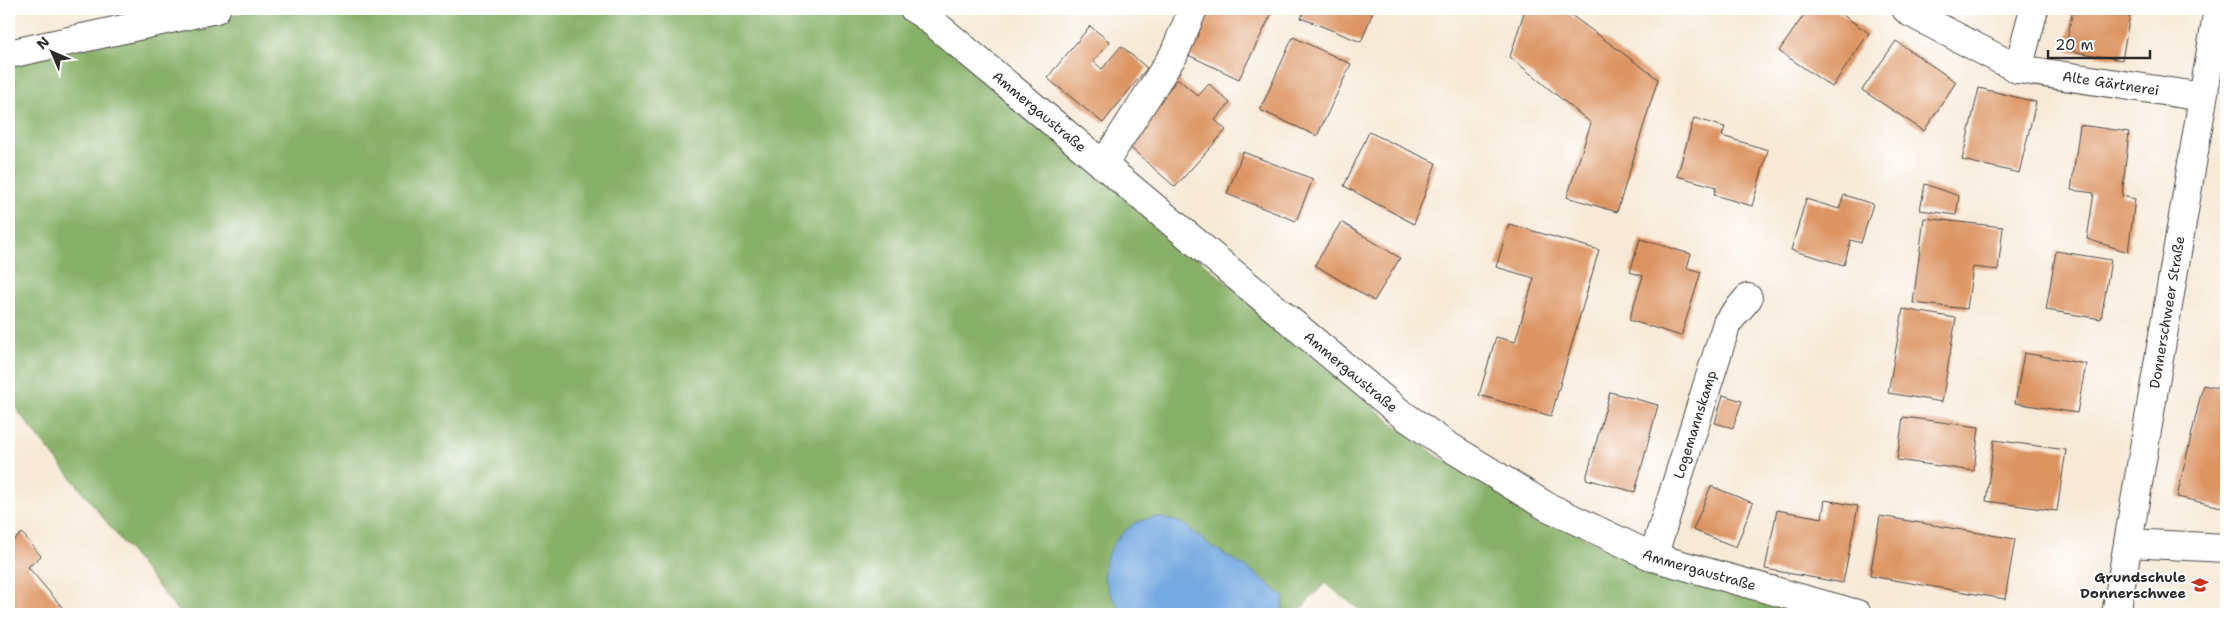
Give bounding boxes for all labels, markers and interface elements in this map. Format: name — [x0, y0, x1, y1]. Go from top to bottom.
north arrow — [28, 28, 78, 78]
scale bar — [2048, 28, 2150, 60]
text: N — [33, 33, 53, 53]
text: 20 m — [2055, 35, 2094, 55]
street label: Ammergaustraße — [989, 67, 1090, 156]
street label: Alte Gärtnerei — [2061, 67, 2160, 99]
street label: Donnerschweer Straße — [2145, 235, 2189, 390]
street label: Ammergaustraße — [1300, 327, 1402, 416]
street label: Logemannskamp — [1669, 368, 1721, 481]
street label: Ammergaustraße — [1640, 544, 1758, 594]
place label: Grundschule Donnerschwee — [2080, 568, 2186, 602]
school or university icon: Grundschule Donnerschwee — [2190, 575, 2210, 595]

